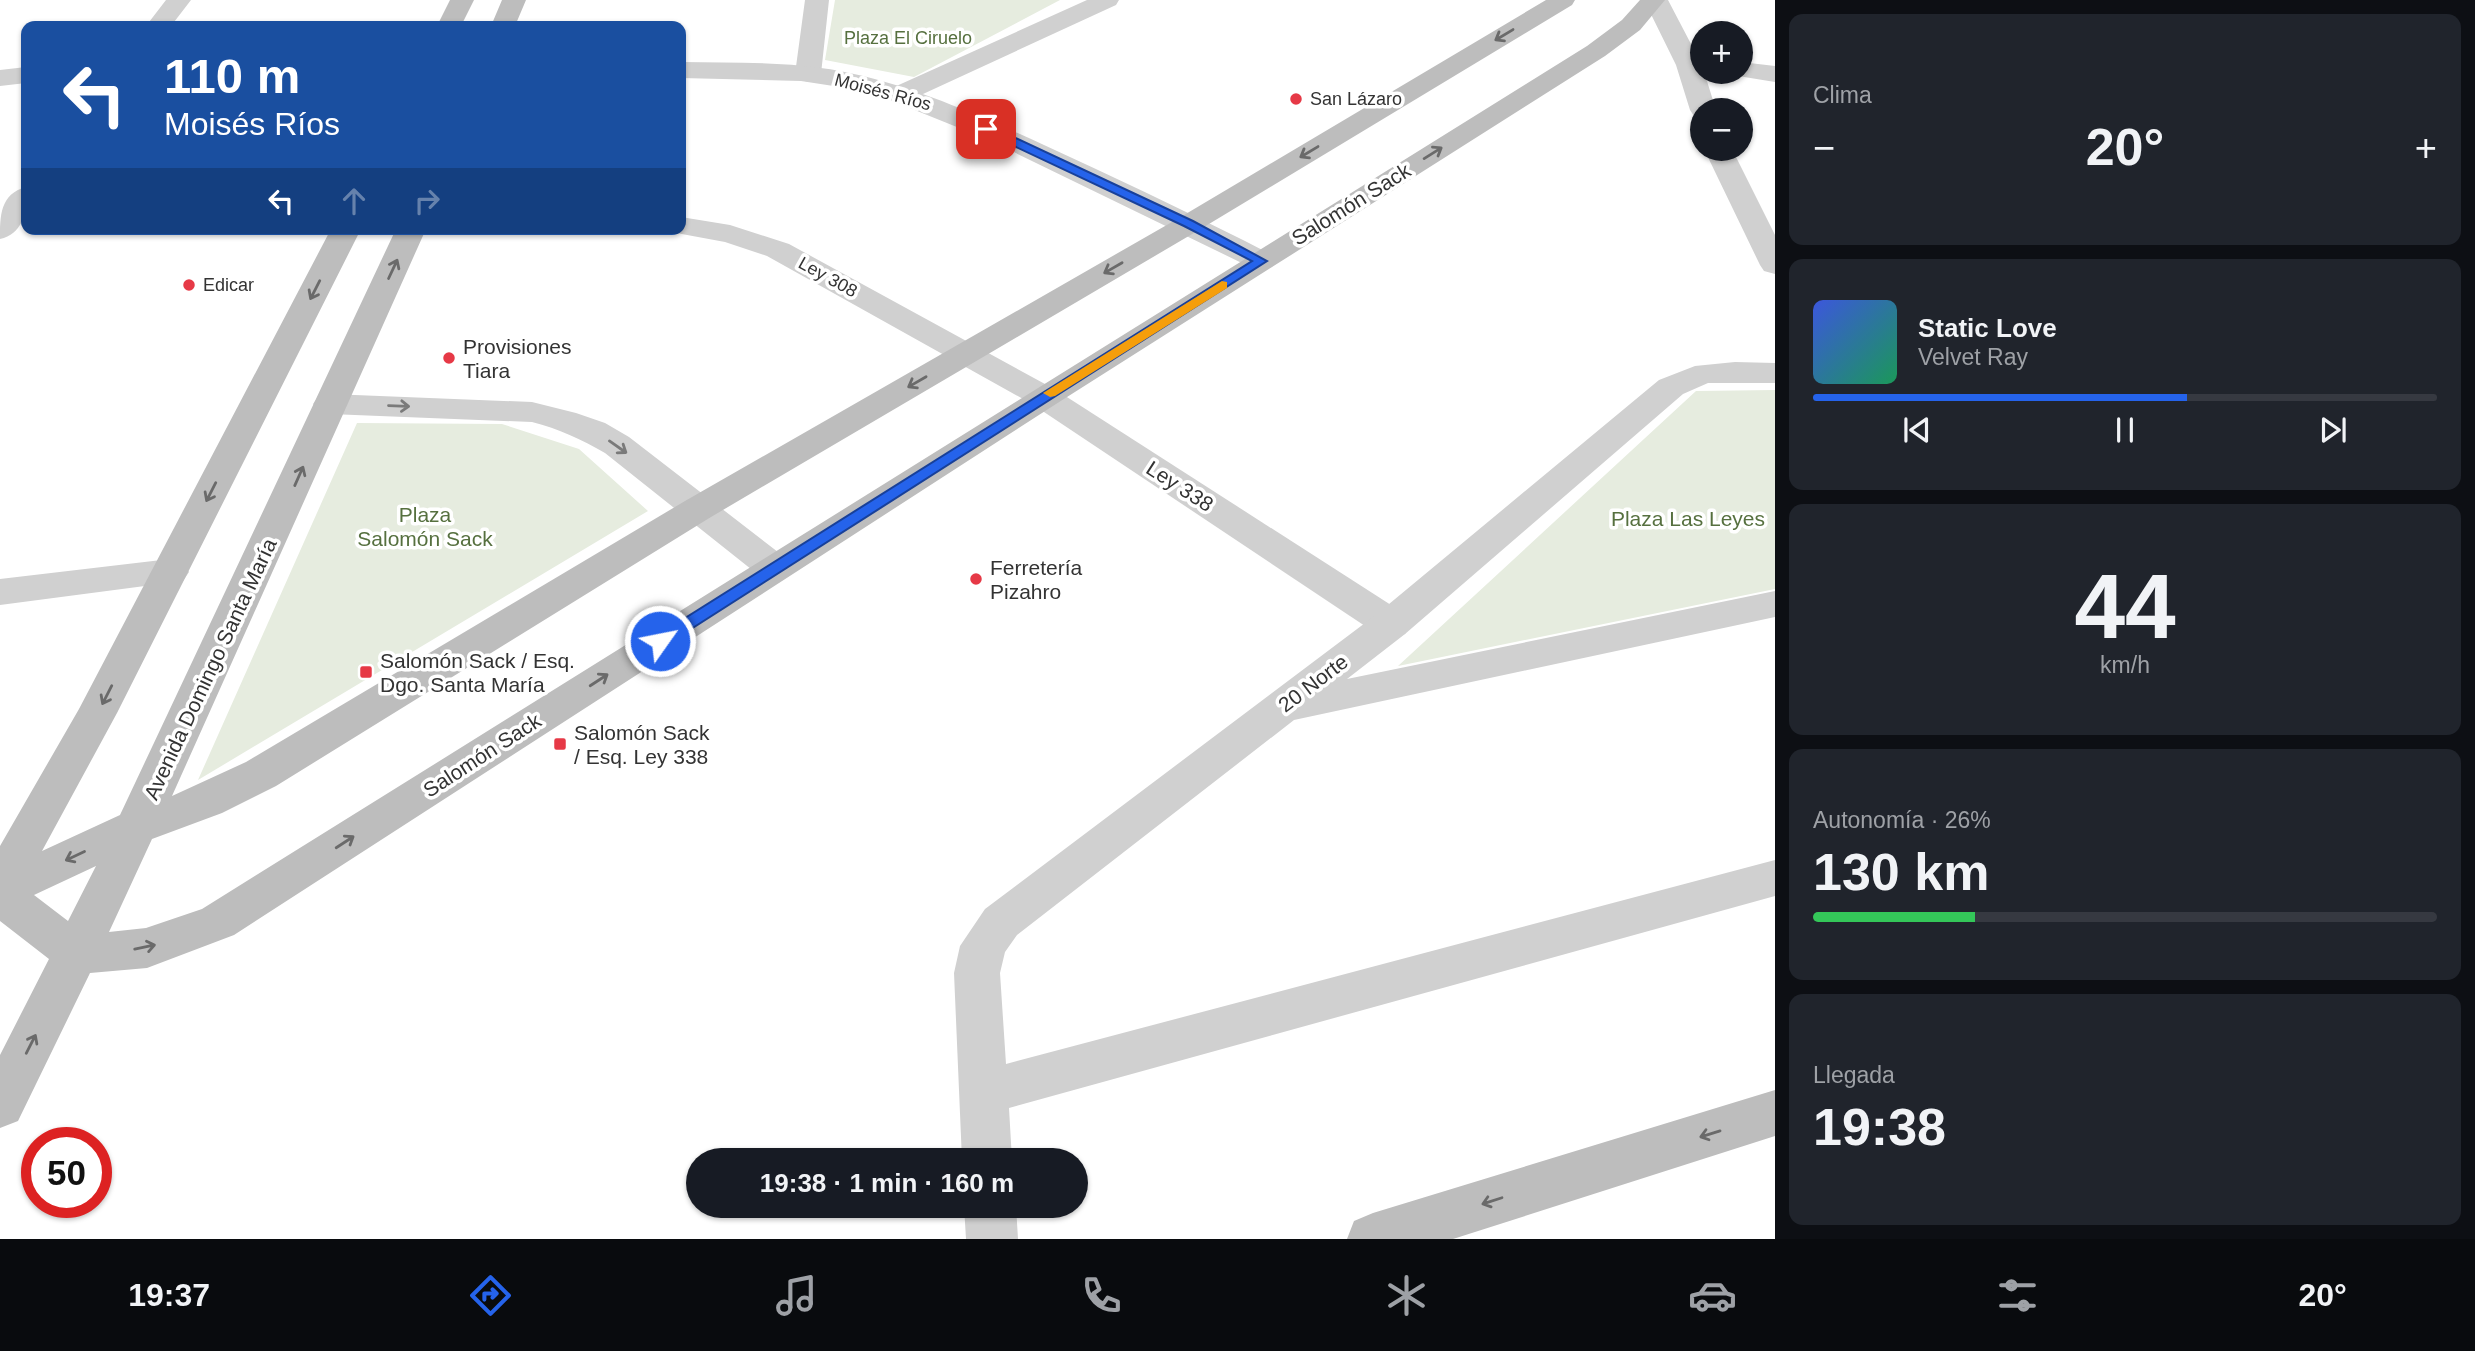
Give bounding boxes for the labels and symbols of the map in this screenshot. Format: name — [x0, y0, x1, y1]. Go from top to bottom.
park label: Plaza El Ciruelo — [844, 28, 972, 48]
one-way arrow — [1495, 28, 1515, 42]
street label: Moisés Ríos — [833, 70, 933, 114]
place label: San Lázaro — [1310, 89, 1402, 109]
marker: San Lázaro — [1288, 91, 1304, 107]
pin — [956, 99, 1016, 159]
one-way arrow — [1299, 145, 1319, 159]
one-way arrow — [1423, 146, 1442, 161]
street label: Salomón Sack — [1287, 158, 1415, 250]
street label: Ley 308 — [795, 253, 861, 301]
one-way arrow — [387, 258, 400, 280]
one-way arrow — [1104, 261, 1124, 275]
place label: Edicar — [203, 275, 254, 295]
marker: Edicar — [181, 277, 197, 293]
one-way arrow — [308, 279, 321, 300]
place label: Provisiones Tiara — [463, 335, 572, 382]
marker: Provisiones Tiara — [441, 350, 457, 366]
one-way arrow — [907, 375, 927, 389]
one-way arrow — [387, 400, 410, 413]
one-way arrow — [608, 440, 627, 454]
street label: Ley 338 — [1142, 456, 1218, 516]
one-way arrow — [293, 465, 306, 486]
one-way arrow — [204, 482, 218, 502]
park label: Plaza Salomón Sack — [357, 503, 493, 550]
park label: Plaza Las Leyes — [1611, 507, 1765, 530]
street label: Avenida Domingo Santa María — [139, 534, 281, 803]
place label: Ferretería Pizahro — [990, 556, 1083, 603]
marker: Ferretería Pizahro — [968, 571, 984, 587]
position arrow — [623, 604, 697, 678]
place label: Salomón Sack / Esq. Dgo. Santa María — [380, 649, 575, 696]
street label: 20 Norte — [1274, 650, 1352, 716]
marker: Salomón Sack / Esq. Dgo. Santa María — [358, 664, 374, 680]
one-way arrow — [588, 673, 608, 687]
one-way arrow — [100, 684, 113, 705]
street label: Salomón Sack — [419, 708, 545, 802]
place label: Salomón Sack / Esq. Ley 338 — [574, 721, 710, 768]
marker: Salomón Sack / Esq. Ley 338 — [552, 736, 568, 752]
one-way arrow — [335, 835, 354, 850]
one-way arrow — [65, 850, 87, 863]
one-way arrow — [133, 940, 156, 954]
one-way arrow — [25, 1034, 38, 1055]
speed limit sign: 50 — [21, 1127, 112, 1218]
one-way arrow — [1699, 1128, 1721, 1141]
one-way arrow — [1482, 1195, 1504, 1208]

